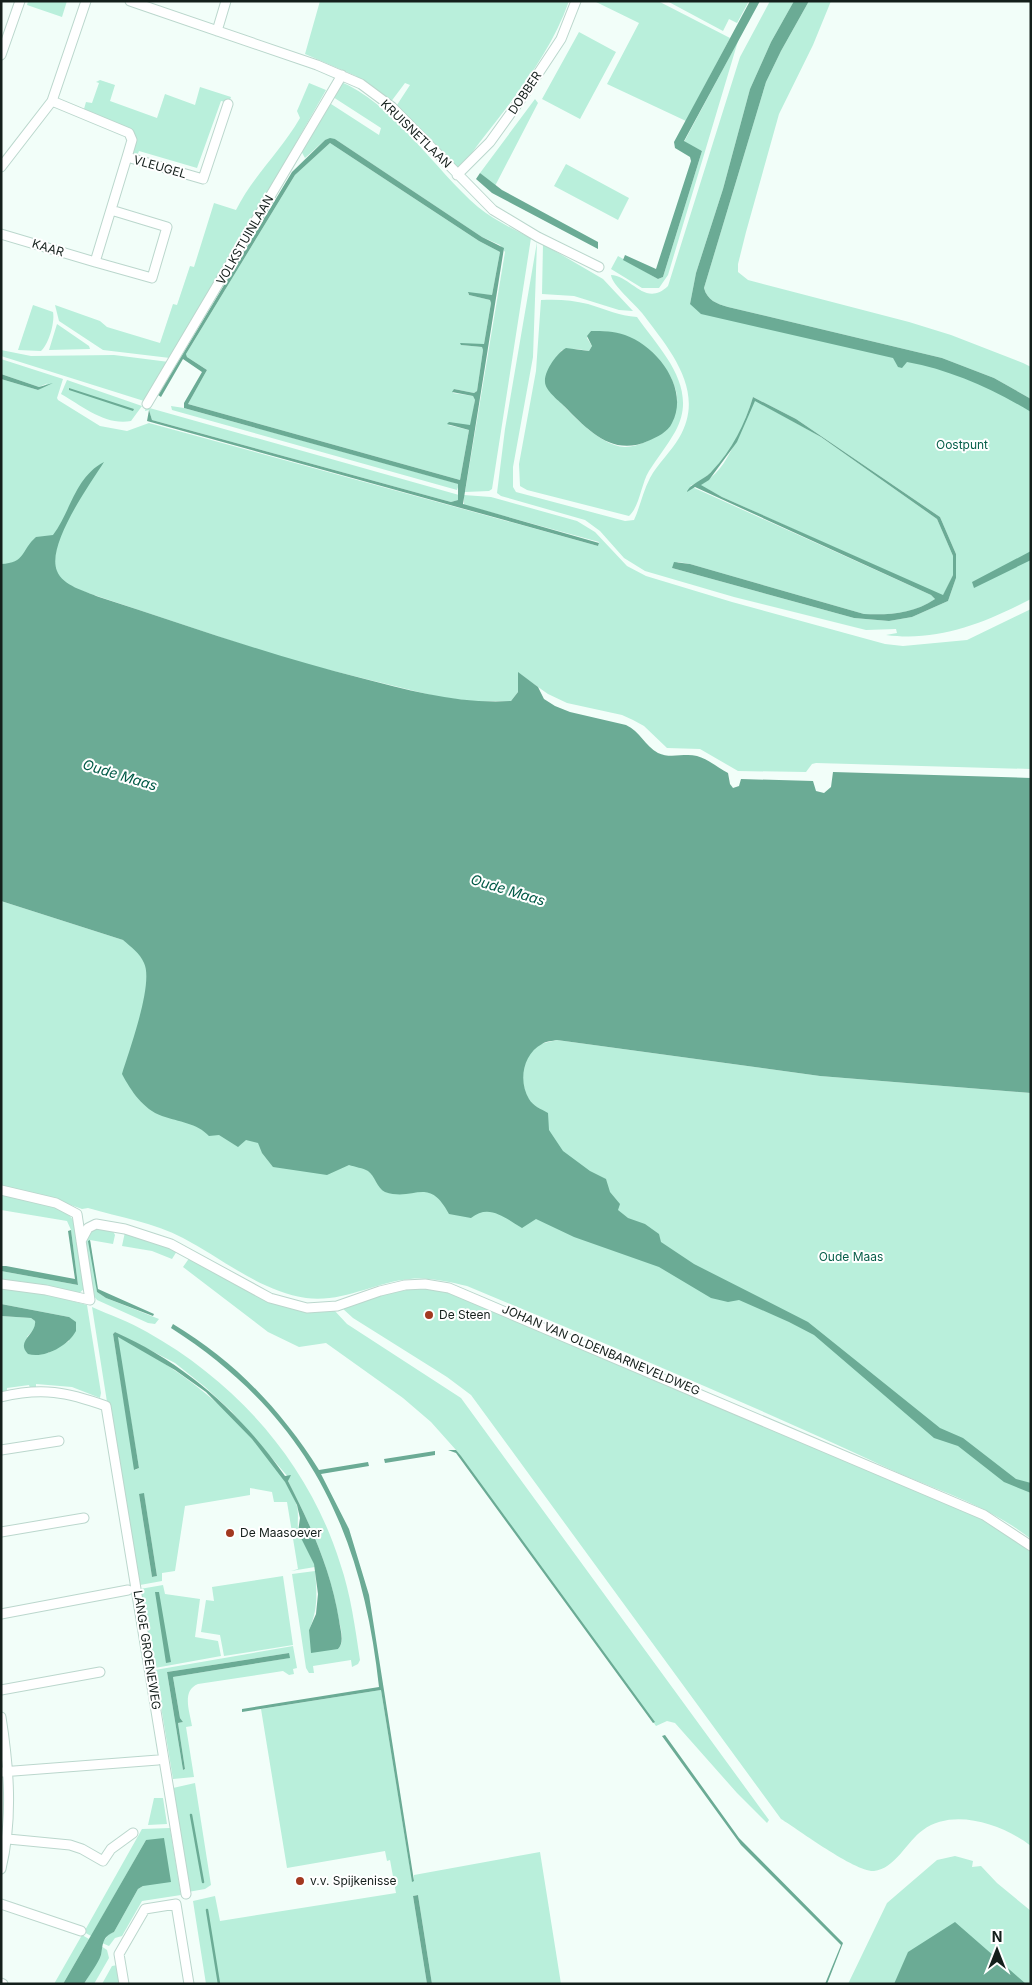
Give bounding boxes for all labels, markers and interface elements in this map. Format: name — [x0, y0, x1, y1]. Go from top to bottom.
street label: DOBBER — [505, 68, 545, 117]
street label: KRUISNETLAAN — [378, 96, 455, 171]
street label: VLEUGEL — [132, 152, 188, 181]
street label: VOLKSTUINLAAN — [213, 192, 276, 287]
street label: KAAR — [30, 236, 66, 260]
park label: Oostpunt — [936, 437, 988, 452]
water label: Oude Maas — [81, 755, 159, 794]
water label: Oude Maas — [469, 870, 547, 909]
park label: Oude Maas — [819, 1249, 883, 1264]
street label: JOHAN VAN OLDENBARNEVELDWEG — [500, 1301, 703, 1398]
place label: De Steen — [439, 1307, 491, 1322]
marker: De Steen — [423, 1309, 435, 1321]
place label: De Maasoever — [240, 1525, 322, 1540]
marker: De Maasoever — [224, 1527, 236, 1539]
street label: LANGE GROENEWEG — [131, 1589, 164, 1711]
place label: v.v. Spijkenisse — [310, 1873, 397, 1888]
marker: v.v. Spijkenisse — [294, 1875, 306, 1887]
north arrow — [972, 1925, 1022, 1975]
text: N — [992, 1928, 1002, 1945]

